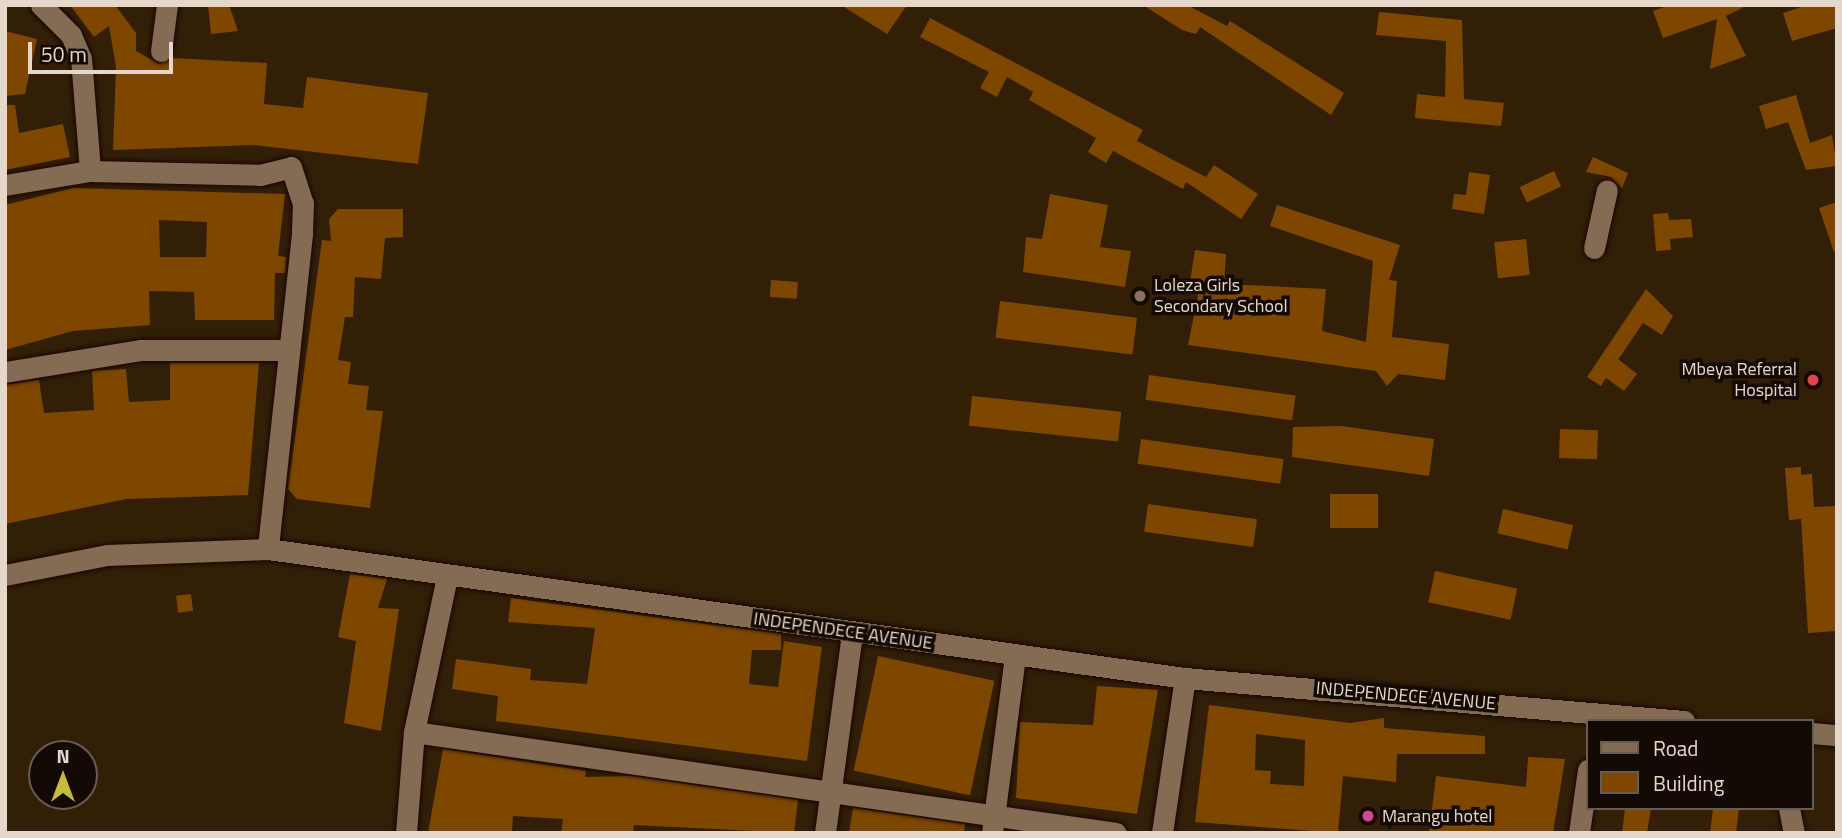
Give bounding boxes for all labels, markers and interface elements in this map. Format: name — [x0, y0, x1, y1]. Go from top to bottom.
scale bar — [32, 28, 177, 72]
text: 50 m — [41, 38, 87, 70]
place label: Loleza Girls Secondary School — [1154, 275, 1288, 318]
marker: Loleza Girls Secondary School — [1132, 288, 1148, 304]
place label: Mbeya Referral Hospital — [1681, 359, 1797, 402]
marker: Mbeya Referral Hospital — [1803, 370, 1823, 390]
street label: INDEPENDECE AVENUE — [752, 608, 934, 654]
street label: INDEPENDECE AVENUE — [1315, 677, 1497, 715]
legend — [1587, 719, 1814, 810]
text: Road — [1653, 732, 1698, 764]
north arrow — [28, 740, 98, 810]
text: N — [56, 741, 70, 770]
text: Building — [1653, 767, 1724, 799]
place label: Marangu hotel — [1382, 805, 1492, 827]
marker: Marangu hotel — [1360, 808, 1376, 824]

